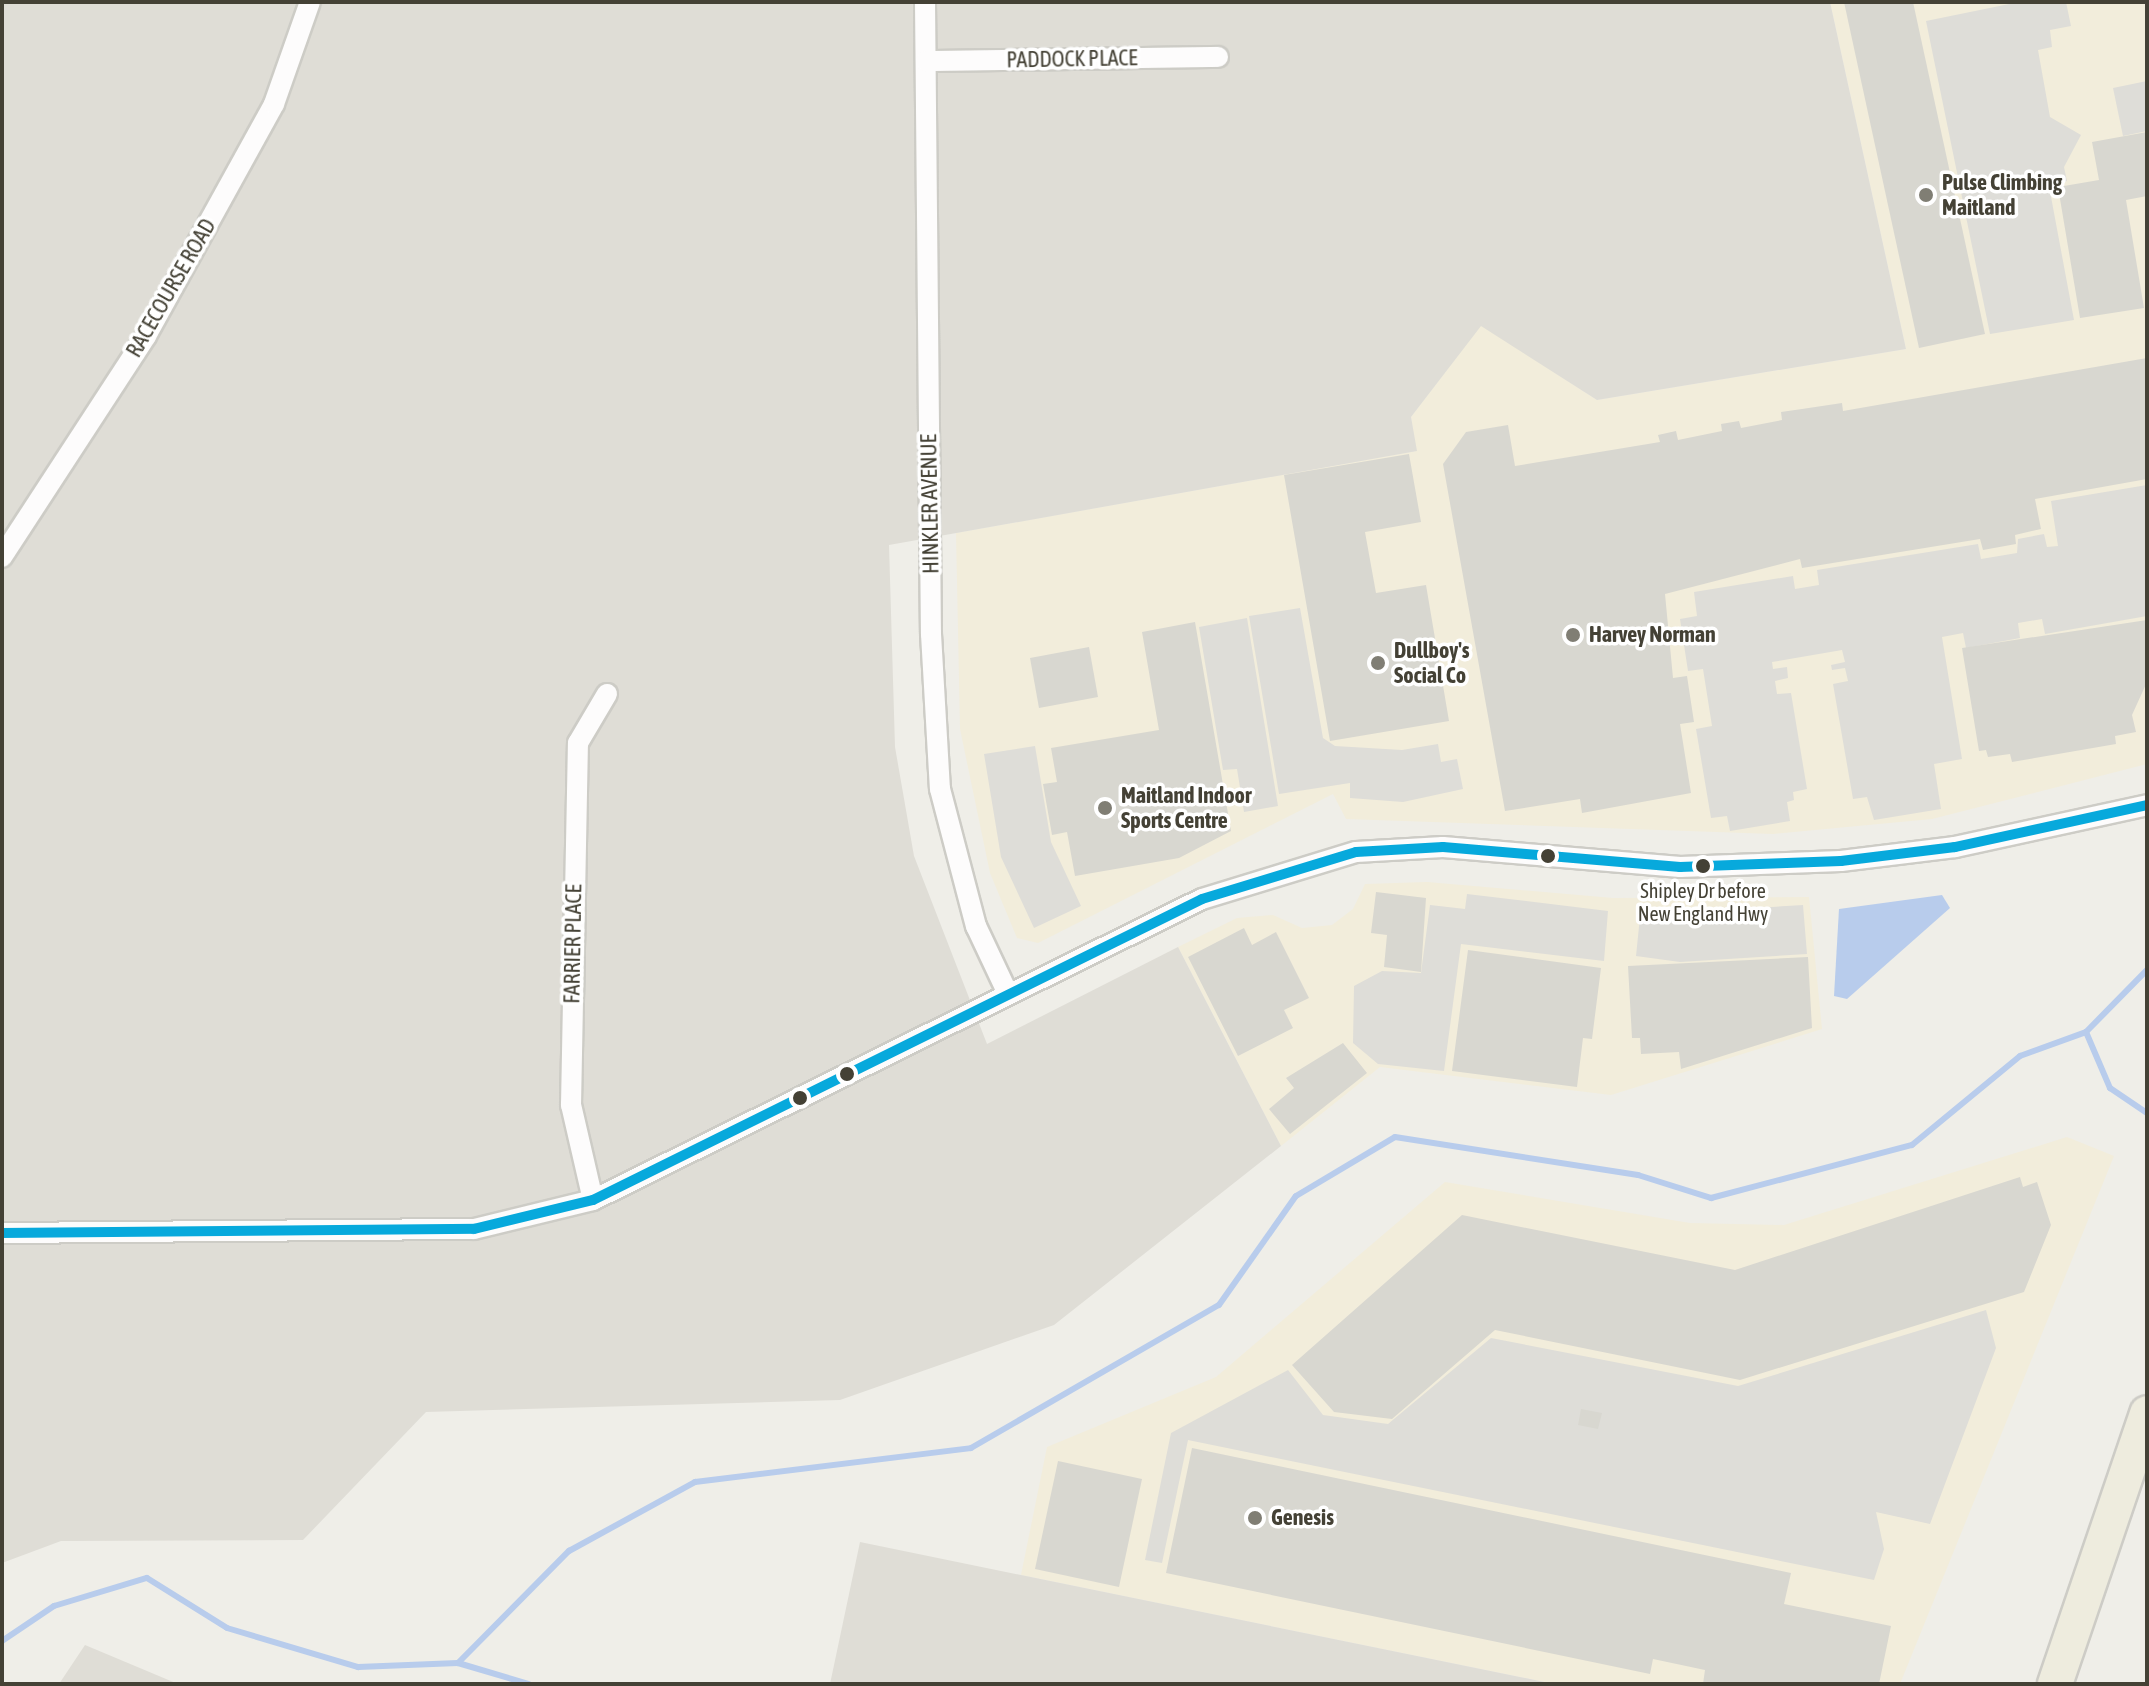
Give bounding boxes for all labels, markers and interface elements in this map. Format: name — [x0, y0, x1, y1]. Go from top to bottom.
street label: PADDOCK PLACE — [1006, 45, 1138, 73]
place label: Pulse Climbing Maitland — [1942, 169, 2062, 220]
marker: Pulse Climbing Maitland — [1917, 186, 1935, 204]
street label: RACECOURSE ROAD — [121, 214, 221, 362]
street label: HINKLER AVENUE — [916, 434, 944, 574]
place label: Harvey Norman — [1589, 622, 1716, 648]
marker: Harvey Norman — [1564, 626, 1582, 644]
place label: Dullboy's Social Co — [1394, 637, 1470, 688]
marker: Dullboy's Social Co — [1369, 654, 1387, 672]
place label: Maitland Indoor Sports Centre — [1121, 782, 1251, 834]
marker: Maitland Indoor Sports Centre — [1096, 799, 1114, 817]
unlabelled marker — [1540, 848, 1556, 864]
marker: Shipley Dr before New England Hwy — [1695, 858, 1711, 874]
place label: Shipley Dr before New England Hwy — [1638, 878, 1768, 925]
street label: FARRIER PLACE — [559, 884, 587, 1004]
unlabelled marker — [839, 1066, 855, 1082]
unlabelled marker — [792, 1090, 808, 1106]
place label: Genesis — [1271, 1505, 1334, 1531]
marker: Genesis — [1246, 1509, 1264, 1527]

